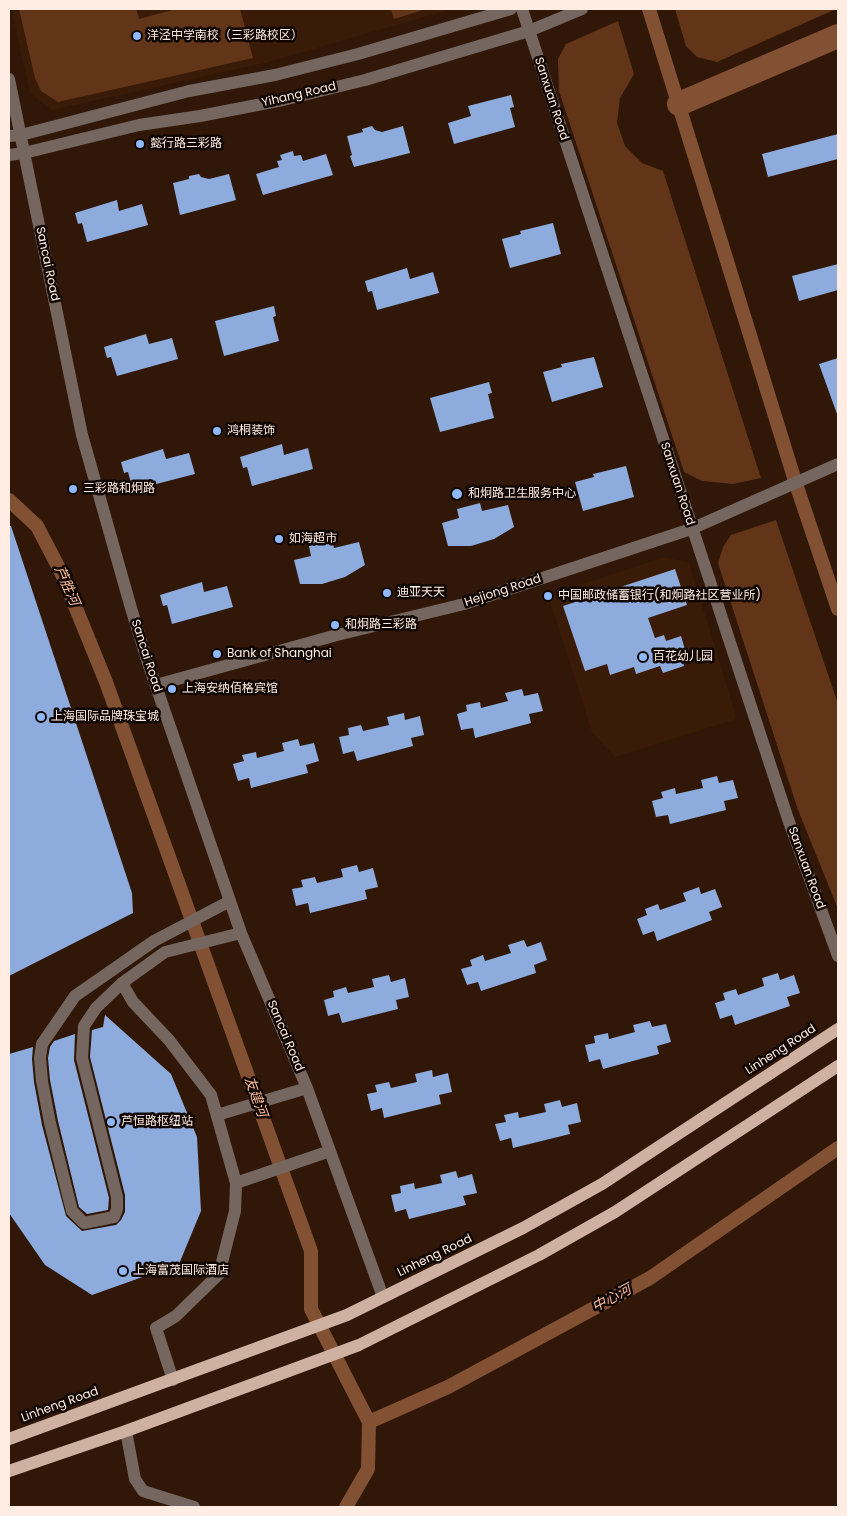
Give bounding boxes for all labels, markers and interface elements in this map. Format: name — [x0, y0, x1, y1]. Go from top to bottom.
place label: 洋泾中学南校（三彩路校区） — [147, 29, 303, 43]
marker: 洋泾中学南校（三彩路校区） — [131, 30, 143, 42]
street label: Sanxuan Road — [531, 56, 571, 142]
street label: Yihang Road — [260, 79, 338, 111]
place label: 懿行路三彩路 — [150, 137, 222, 151]
marker: 懿行路三彩路 — [134, 138, 146, 150]
street label: Sancai Road — [32, 226, 62, 302]
place label: 鸿桐装饰 — [227, 424, 275, 438]
marker: 鸿桐装饰 — [211, 425, 223, 437]
street label: Sanxuan Road — [657, 441, 697, 527]
place label: 三彩路和炯路 — [83, 482, 155, 496]
marker: 三彩路和炯路 — [67, 483, 79, 495]
marker: 和炯路卫生服务中心 — [450, 487, 464, 501]
place label: 和炯路卫生服务中心 — [468, 487, 576, 501]
place label: 如海超市 — [289, 532, 337, 546]
marker: 如海超市 — [273, 533, 285, 545]
water label: 芦胜河 — [50, 563, 82, 609]
street label: Hejiong Road — [463, 572, 543, 610]
place label: 迪亚天天 — [397, 586, 445, 600]
marker: 迪亚天天 — [381, 587, 393, 599]
place label: 中国邮政储蓄银行(和炯路社区营业所) — [558, 589, 761, 603]
marker: 中国邮政储蓄银行(和炯路社区营业所) — [542, 590, 554, 602]
street label: Sancai Road — [127, 618, 165, 694]
place label: 和炯路三彩路 — [345, 618, 417, 632]
marker: 和炯路三彩路 — [329, 619, 341, 631]
place label: Bank of Shanghai — [227, 647, 332, 661]
marker: Bank of Shanghai — [211, 648, 223, 660]
place label: 百花幼儿园 — [653, 650, 713, 664]
marker: 百花幼儿园 — [637, 651, 649, 663]
place label: 上海安纳佰格宾馆 — [182, 682, 278, 696]
marker: 上海安纳佰格宾馆 — [166, 683, 178, 695]
place label: 上海国际品牌珠宝城 — [51, 710, 159, 724]
marker: 上海国际品牌珠宝城 — [35, 711, 47, 723]
street label: Sanxuan Road — [784, 825, 828, 911]
street label: Sancai Road — [264, 998, 306, 1074]
street label: Linheng Road — [743, 1022, 819, 1078]
water label: 友建河 — [240, 1074, 270, 1120]
place label: 芦恒路枢纽站 — [121, 1115, 193, 1129]
marker: 芦恒路枢纽站 — [105, 1116, 117, 1128]
street label: Linheng Road — [395, 1232, 475, 1280]
place label: 上海富茂国际酒店 — [133, 1264, 229, 1278]
marker: 上海富茂国际酒店 — [117, 1265, 129, 1277]
water label: 中心河 — [590, 1282, 634, 1316]
street label: Linheng Road — [19, 1384, 101, 1426]

